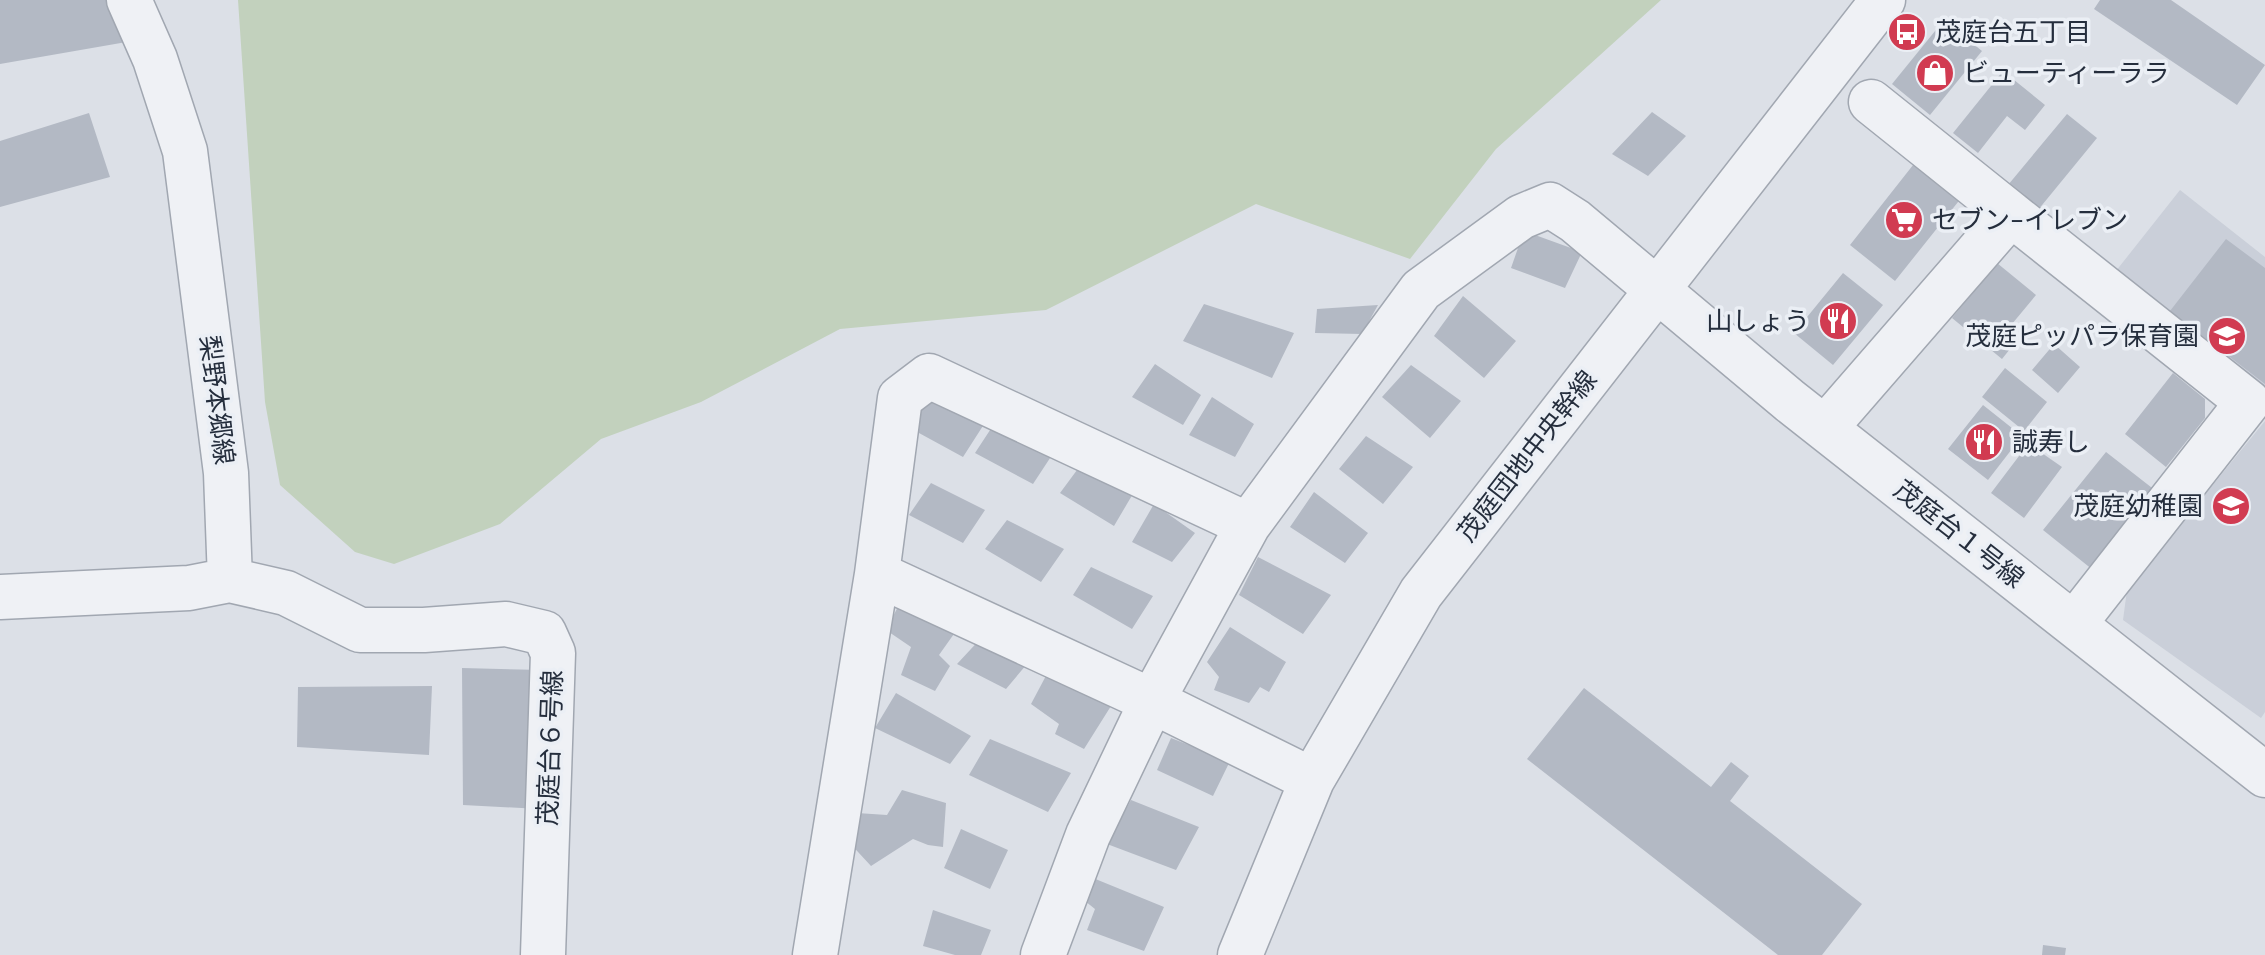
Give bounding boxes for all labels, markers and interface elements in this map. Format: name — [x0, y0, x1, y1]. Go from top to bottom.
bus stop icon: 茂庭台五丁目 — [1886, 11, 1928, 53]
place label: 茂庭台五丁目 — [1935, 15, 2091, 49]
shop icon: ビューティーララ — [1914, 52, 1956, 94]
place label: ビューティーララ — [1963, 56, 2169, 90]
supermarket icon: セブン-イレブン — [1883, 199, 1925, 241]
place label: セブン-イレブン — [1932, 203, 2128, 237]
restaurant icon: 山しょう — [1817, 300, 1859, 342]
place label: 山しょう — [1706, 304, 1810, 338]
school or university icon: 茂庭ピッパラ保育園 — [2206, 315, 2248, 357]
place label: 茂庭ピッパラ保育園 — [1965, 319, 2199, 353]
street label: 梨野本郷線 — [192, 333, 242, 467]
street label: 茂庭団地中央幹線 — [1450, 364, 1604, 548]
restaurant icon: 誠寿し — [1963, 421, 2005, 463]
place label: 誠寿し — [2012, 425, 2090, 459]
street label: 茂庭台１号線 — [1887, 473, 2031, 595]
school or university icon: 茂庭幼稚園 — [2210, 485, 2252, 527]
place label: 茂庭幼稚園 — [2073, 489, 2203, 523]
street label: 茂庭台６号線 — [530, 669, 570, 827]

